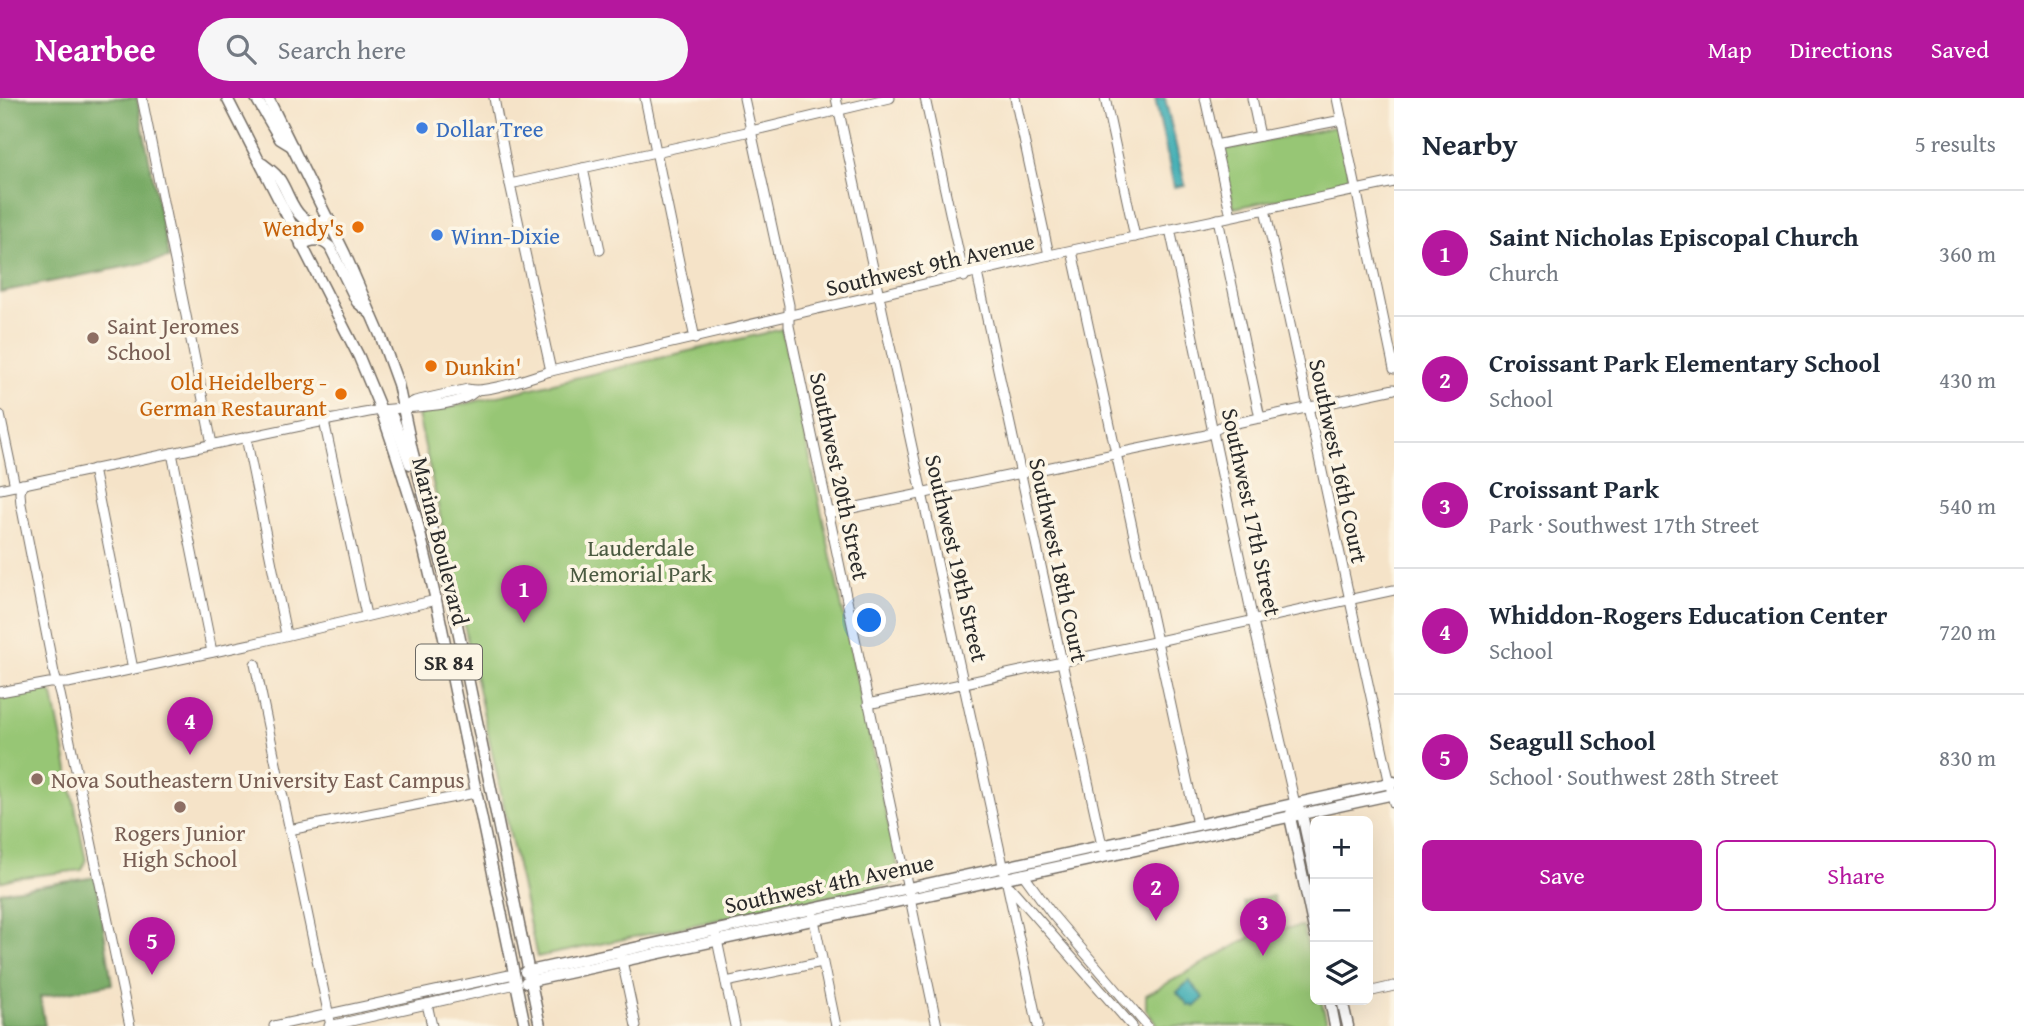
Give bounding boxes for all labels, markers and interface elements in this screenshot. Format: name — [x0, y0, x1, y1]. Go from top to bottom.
search box — [198, 18, 688, 81]
text: Nearbee — [35, 25, 156, 73]
icon: search — [222, 30, 260, 68]
text: Search here — [278, 30, 406, 69]
text: Map — [1708, 32, 1752, 67]
text: Directions — [1790, 32, 1893, 67]
text: Saved — [1931, 32, 1989, 67]
place label: Dollar Tree — [436, 112, 544, 145]
marker: Dollar Tree — [414, 120, 430, 136]
text: Nearby — [1422, 122, 1518, 166]
text: 5 results — [1915, 127, 1996, 160]
place label: Wendy's — [263, 211, 344, 244]
text: Saint Nicholas Episcopal Church — [1489, 217, 1859, 256]
marker: Wendy's — [350, 219, 366, 235]
place label: Winn-Dixie — [451, 219, 560, 252]
street label: Southwest 9th Avenue — [822, 224, 1038, 304]
marker: Winn-Dixie — [429, 227, 445, 243]
text: 1 — [1439, 237, 1451, 270]
text: 360 m — [1939, 237, 1996, 270]
text: Church — [1489, 256, 1559, 289]
place label: Saint Jeromes School — [107, 309, 239, 368]
marker: Saint Jeromes School — [85, 330, 101, 346]
text: Croissant Park Elementary School — [1489, 343, 1880, 382]
place label: Dunkin' — [445, 350, 521, 383]
street label: Southwest 16th Court — [1301, 356, 1377, 566]
marker: Dunkin' — [423, 358, 439, 374]
text: 2 — [1439, 363, 1451, 396]
text: 430 m — [1939, 363, 1996, 396]
place label: Old Heidelberg - German Restaurant — [140, 365, 327, 424]
street label: Southwest 20th Street — [802, 369, 878, 583]
text: School — [1489, 382, 1553, 415]
marker: Old Heidelberg - German Restaurant — [333, 386, 349, 402]
street label: Southwest 17th Street — [1214, 405, 1290, 619]
street label: Southwest 19th Street — [917, 451, 997, 665]
street label: Marina Boulevard — [404, 453, 478, 629]
street label: Southwest 18th Court — [1021, 455, 1097, 665]
text: Croissant Park — [1489, 469, 1659, 508]
text: 3 — [1439, 489, 1451, 522]
text: 540 m — [1939, 489, 1996, 522]
text: Park · Southwest 17th Street — [1489, 508, 1759, 541]
park label: Lauderdale Memorial Park — [570, 531, 713, 590]
pin: 1 — [501, 565, 547, 623]
text: Whiddon-Rogers Education Center — [1489, 595, 1888, 634]
your location — [852, 603, 886, 637]
text: 4 — [1439, 615, 1451, 648]
text: 720 m — [1939, 615, 1996, 648]
text: School — [1489, 634, 1553, 667]
road number: SR 84 — [416, 644, 482, 680]
pin: 4 — [167, 697, 213, 755]
text: Seagull School — [1489, 721, 1656, 760]
text: 5 — [1439, 741, 1451, 774]
text: 830 m — [1939, 741, 1996, 774]
text: School · Southwest 28th Street — [1489, 760, 1779, 793]
place label: Nova Southeastern University East Campus — [51, 763, 465, 796]
marker: Nova Southeastern University East Campus — [29, 771, 45, 787]
marker: Rogers Junior High School — [172, 799, 188, 815]
place label: Rogers Junior High School — [114, 816, 246, 875]
map controls — [1310, 816, 1373, 1005]
button: + — [1310, 816, 1373, 879]
button: Save — [1422, 840, 1702, 911]
button: Share — [1716, 840, 1996, 911]
street label: Southwest 4th Avenue — [721, 845, 937, 921]
pin: 2 — [1133, 863, 1179, 921]
button: − — [1310, 879, 1373, 942]
pin: 3 — [1240, 898, 1286, 956]
pin: 5 — [129, 917, 175, 975]
button: layers — [1310, 942, 1373, 1005]

